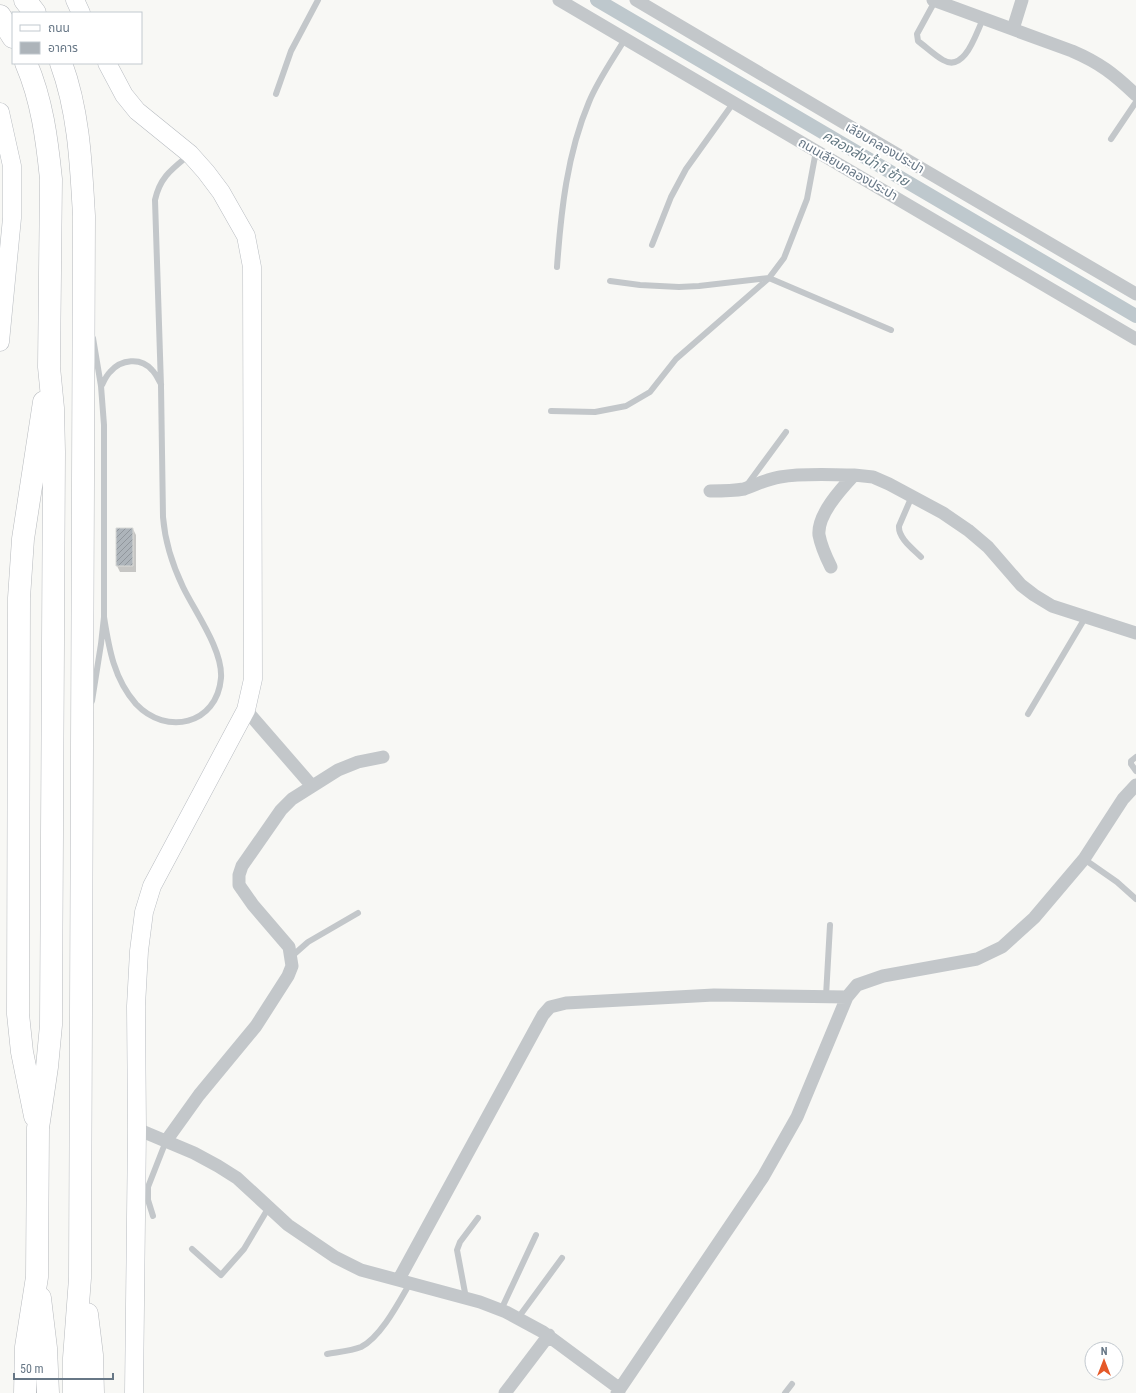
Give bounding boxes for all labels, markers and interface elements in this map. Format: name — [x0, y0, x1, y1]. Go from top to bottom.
legend — [12, 12, 142, 64]
text: ถนน — [48, 21, 70, 35]
text: อาคาร — [48, 41, 78, 55]
street label: เลียบคลองประปา — [843, 119, 927, 177]
water label: คลองส่งน้ำ 5 ซ้าย — [820, 125, 914, 190]
street label: ถนนเลียบคลองประปา — [796, 134, 900, 204]
north arrow — [1084, 1341, 1124, 1381]
text: N — [1101, 1345, 1108, 1358]
scale bar — [14, 1355, 113, 1381]
text: 50 m — [20, 1362, 44, 1376]

